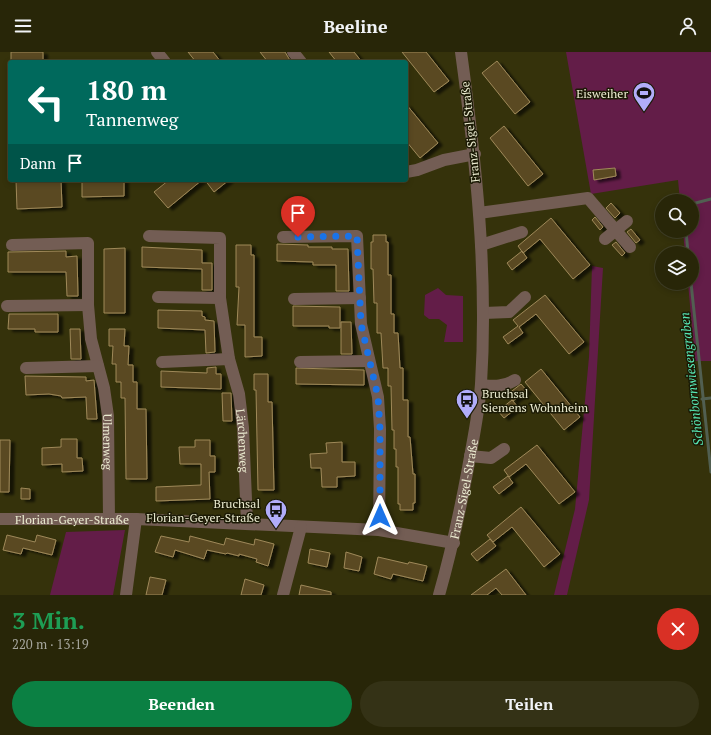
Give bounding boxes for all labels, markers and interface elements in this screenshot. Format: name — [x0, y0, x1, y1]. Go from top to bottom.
text: Beeline — [323, 14, 388, 38]
icon: menu — [12, 15, 34, 37]
icon: person — [677, 15, 699, 37]
text: 180 m — [86, 71, 167, 108]
icon: left — [20, 76, 72, 128]
sports icon: Eisweiher — [631, 80, 657, 113]
street label: Franz-Sigel-Straße — [457, 81, 483, 183]
place label: Eisweiher — [576, 86, 628, 101]
text: Tannenweg — [86, 107, 178, 131]
icon: arrive — [64, 152, 86, 174]
text: Dann — [20, 153, 56, 173]
map controls — [655, 194, 699, 290]
button: search — [655, 194, 699, 238]
pin — [281, 196, 315, 237]
icon: arrive — [287, 202, 309, 224]
button: layers — [655, 246, 699, 290]
water label: Schönbornwiesengraben — [675, 311, 707, 447]
place label: Bruchsal Siemens Wohnheim — [482, 386, 589, 415]
bus stop icon: Bruchsal Siemens Wohnheim — [454, 387, 480, 420]
street label: Lärchenweg — [233, 408, 252, 474]
street label: Ulmenweg — [100, 414, 116, 471]
street label: Franz-Sigel-Straße — [446, 438, 481, 540]
position arrow — [359, 495, 401, 537]
place label: Bruchsal Florian-Geyer-Straße — [146, 496, 260, 525]
bus stop icon: Bruchsal Florian-Geyer-Straße — [263, 497, 289, 530]
street label: Florian-Geyer-Straße — [15, 512, 129, 527]
text: 3 Min. — [12, 604, 85, 636]
button: close — [657, 608, 699, 650]
text: 220 m · 13:19 — [12, 635, 89, 653]
button: Beenden — [12, 681, 352, 727]
button: Teilen — [360, 681, 699, 727]

